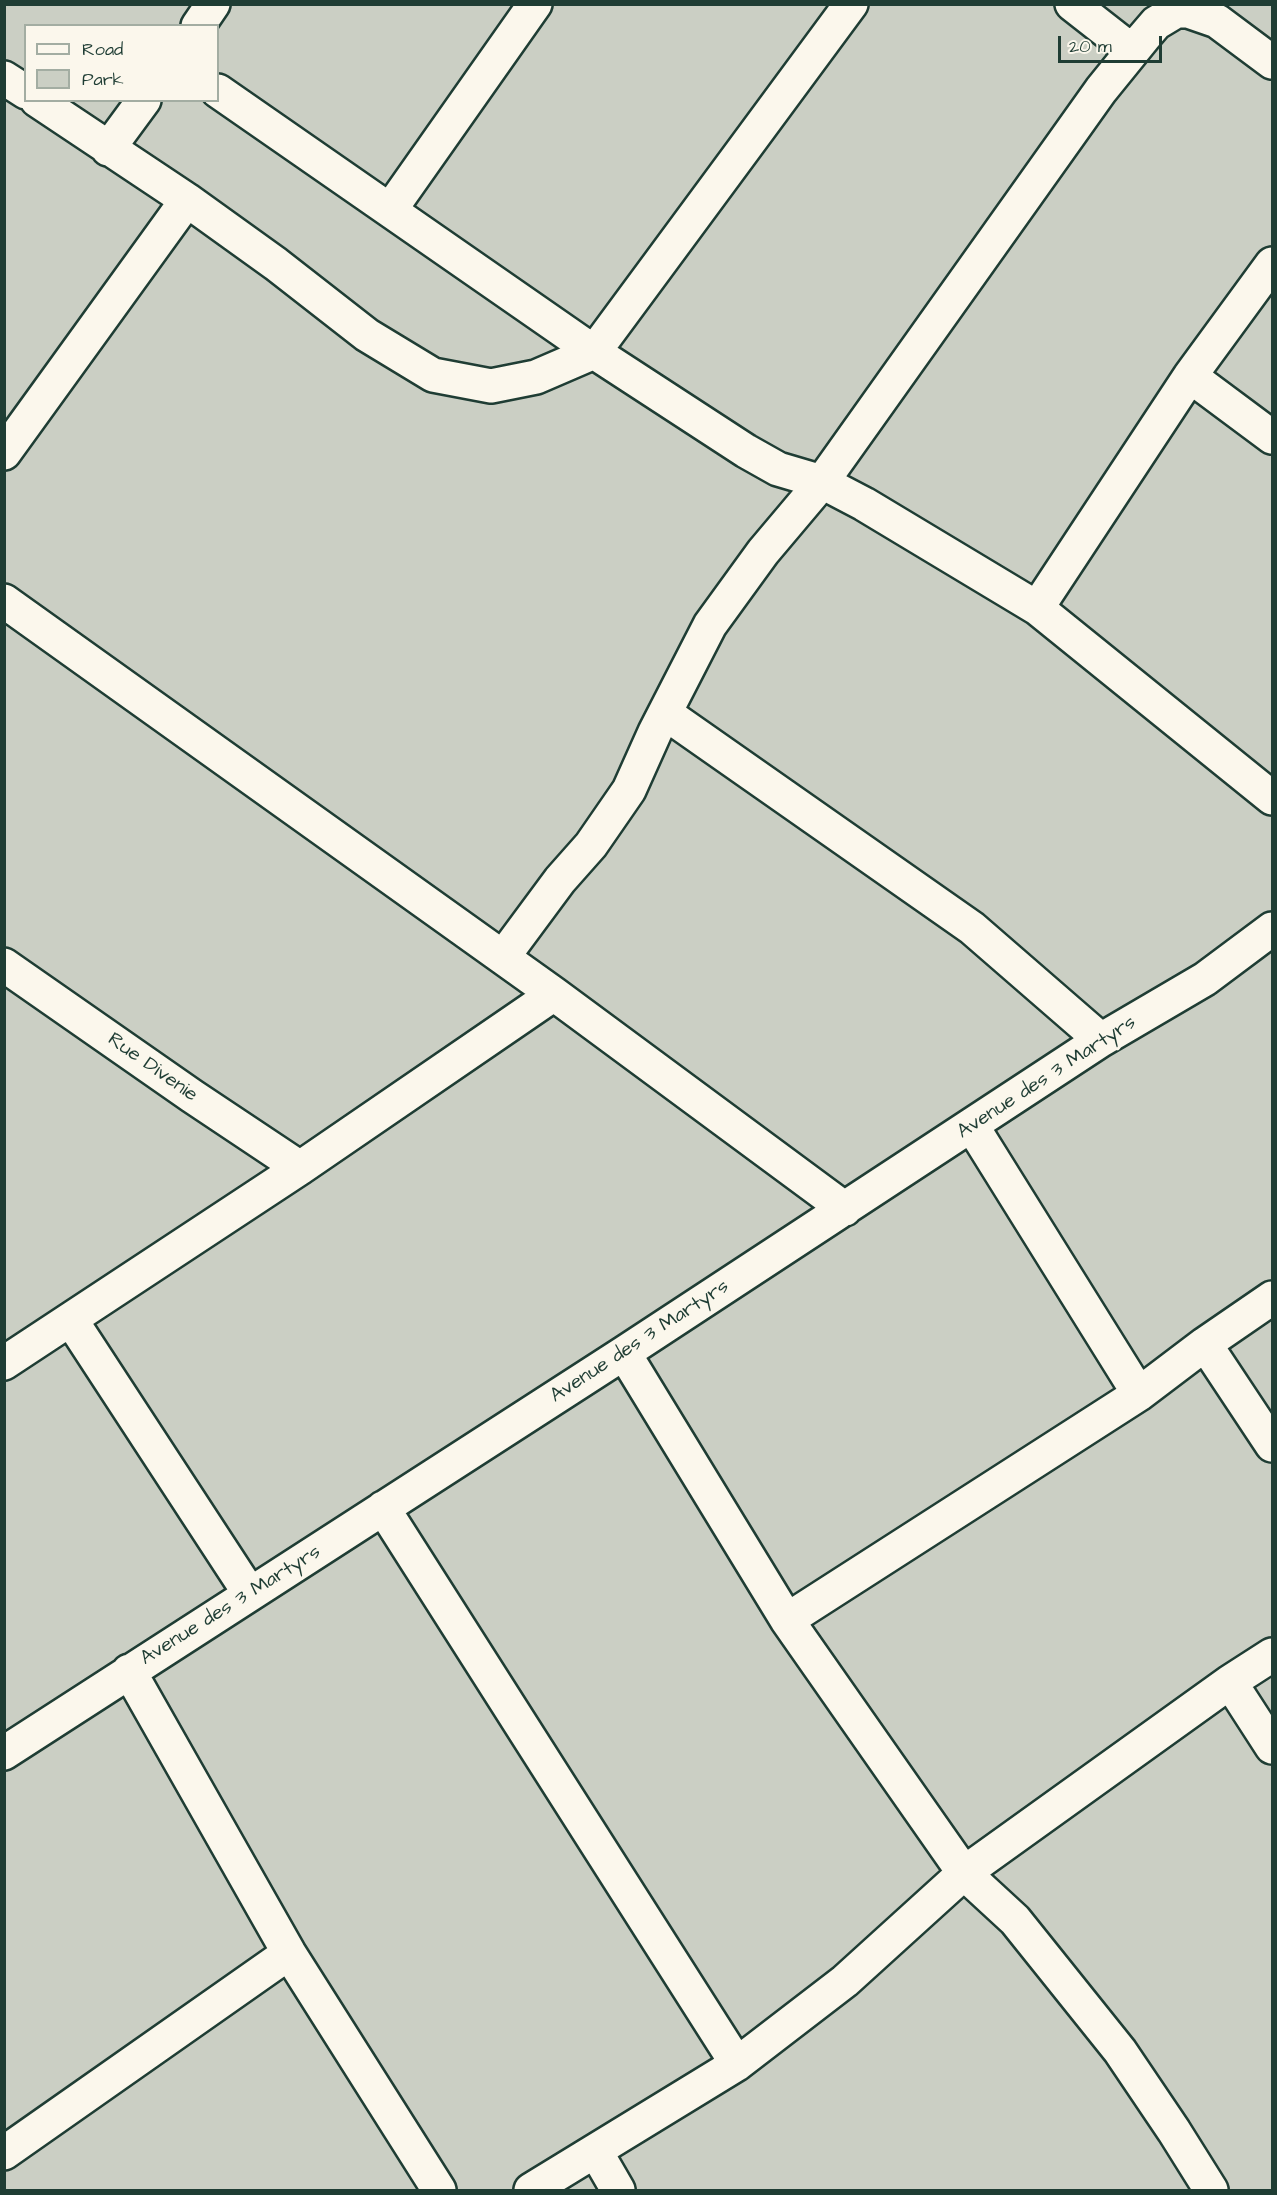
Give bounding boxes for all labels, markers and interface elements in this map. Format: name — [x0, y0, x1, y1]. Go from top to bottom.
legend — [24, 24, 219, 102]
scale bar — [1061, 24, 1164, 62]
text: 20 m — [1069, 34, 1112, 59]
text: Road — [82, 37, 123, 62]
text: Park — [82, 67, 124, 92]
street label: Avenue des 3 Martyrs — [953, 1011, 1141, 1145]
street label: Rue Divenie — [102, 1028, 202, 1108]
street label: Avenue des 3 Martyrs — [546, 1275, 734, 1409]
street label: Avenue des 3 Martyrs — [136, 1541, 326, 1671]

